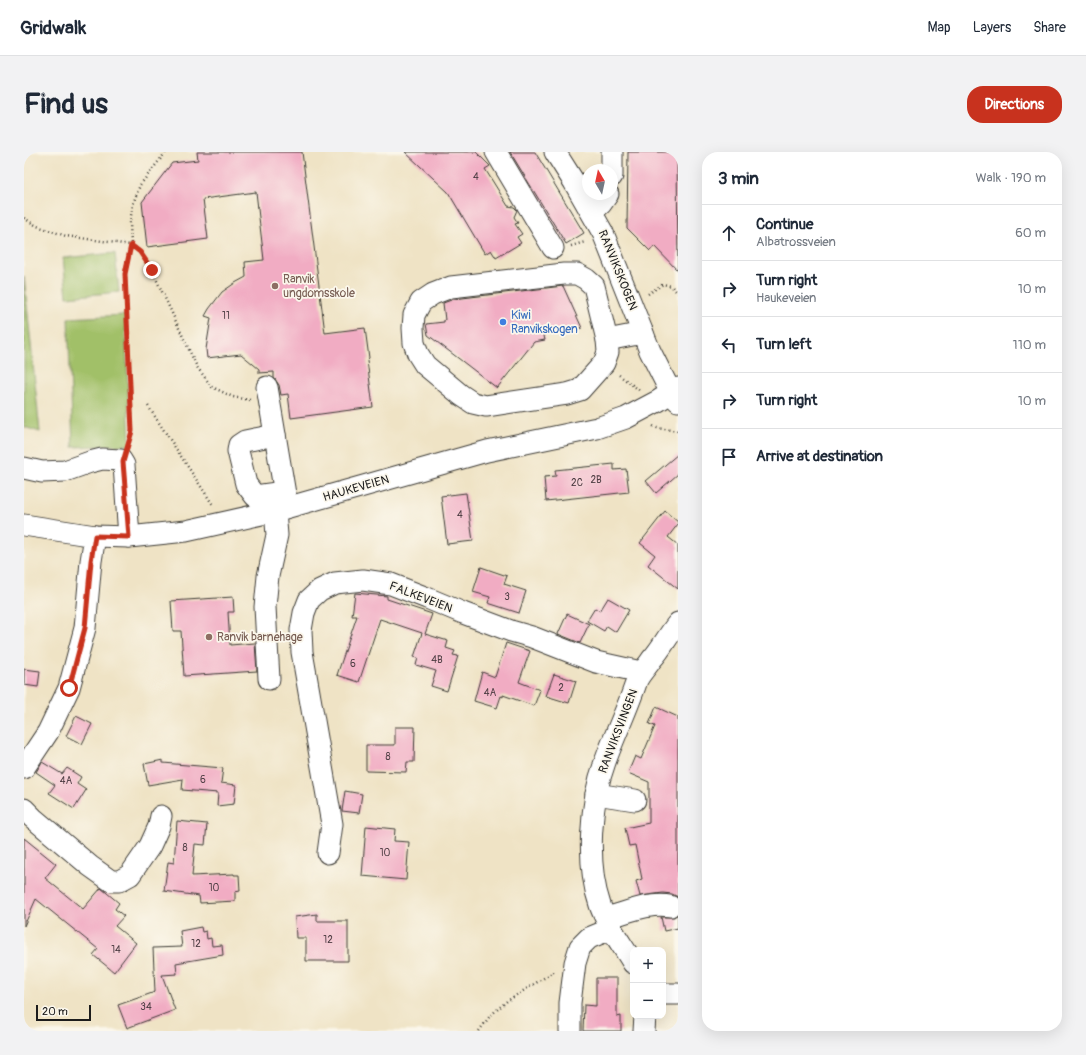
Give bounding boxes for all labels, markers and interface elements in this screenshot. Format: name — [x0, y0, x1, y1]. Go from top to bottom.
text: Gridwalk — [20, 16, 86, 40]
text: Map — [928, 19, 951, 36]
text: Layers — [973, 19, 1011, 36]
text: Share — [1033, 19, 1066, 36]
button: Directions — [967, 86, 1062, 123]
text: Find us — [24, 87, 108, 122]
north arrow — [582, 164, 618, 200]
text: 3 min — [718, 168, 759, 189]
text: Walk · 190 m — [975, 170, 1046, 186]
house number: 4 — [473, 171, 479, 183]
text: Continue — [756, 215, 814, 234]
icon: ahead — [718, 222, 740, 244]
text: 60 m — [1015, 225, 1046, 241]
street label: RANVIKSKOGEN — [595, 228, 640, 312]
text: Albatrossveien — [756, 234, 836, 250]
route end — [143, 261, 161, 279]
text: Turn right — [756, 271, 817, 290]
place label: Ranvik ungdomsskole — [283, 272, 355, 301]
icon: right — [718, 278, 740, 300]
marker: Ranvik ungdomsskole — [270, 281, 280, 291]
text: 10 m — [1018, 281, 1046, 297]
text: Haukeveien — [756, 290, 816, 306]
place label: Kiwi Ranvikskogen — [511, 308, 578, 337]
house number: 11 — [222, 310, 230, 322]
marker: Kiwi Ranvikskogen — [498, 317, 508, 327]
icon: left — [718, 334, 740, 356]
text: Turn left — [756, 335, 812, 354]
text: 110 m — [1013, 337, 1046, 353]
icon: right — [718, 390, 740, 412]
text: Turn right — [756, 391, 817, 410]
text: 10 m — [1018, 393, 1046, 409]
icon: arrive — [718, 446, 740, 468]
text: Arrive at destination — [756, 447, 883, 466]
street label: HAUKEVEIEN — [321, 472, 391, 505]
house number: 2B — [590, 474, 602, 486]
house number: 2C — [571, 477, 583, 489]
house number: 4 — [457, 509, 463, 521]
street label: FALKEVEIEN — [387, 579, 455, 616]
house number: 3 — [504, 591, 510, 603]
place label: Ranvik barnehage — [217, 630, 303, 645]
marker: Ranvik barnehage — [204, 632, 214, 642]
house number: 4B — [431, 654, 443, 666]
house number: 6 — [350, 658, 356, 670]
route start — [60, 679, 78, 697]
house number: 2 — [558, 682, 564, 694]
house number: 4A — [484, 687, 497, 699]
street label: RANVIKSVINGEN — [596, 687, 641, 775]
house number: 8 — [385, 751, 391, 763]
house number: 6 — [200, 774, 206, 786]
house number: 4A — [60, 775, 73, 787]
house number: 8 — [182, 842, 188, 854]
house number: 10 — [380, 847, 391, 859]
house number: 10 — [209, 882, 220, 894]
house number: 12 — [323, 934, 333, 946]
house number: 12 — [191, 938, 201, 950]
house number: 14 — [111, 944, 121, 956]
map controls — [630, 947, 666, 1019]
button: + — [630, 947, 666, 983]
button: − — [630, 983, 666, 1019]
house number: 34 — [140, 1001, 152, 1013]
scale bar — [36, 1003, 91, 1022]
text: 20 m — [42, 1005, 68, 1018]

